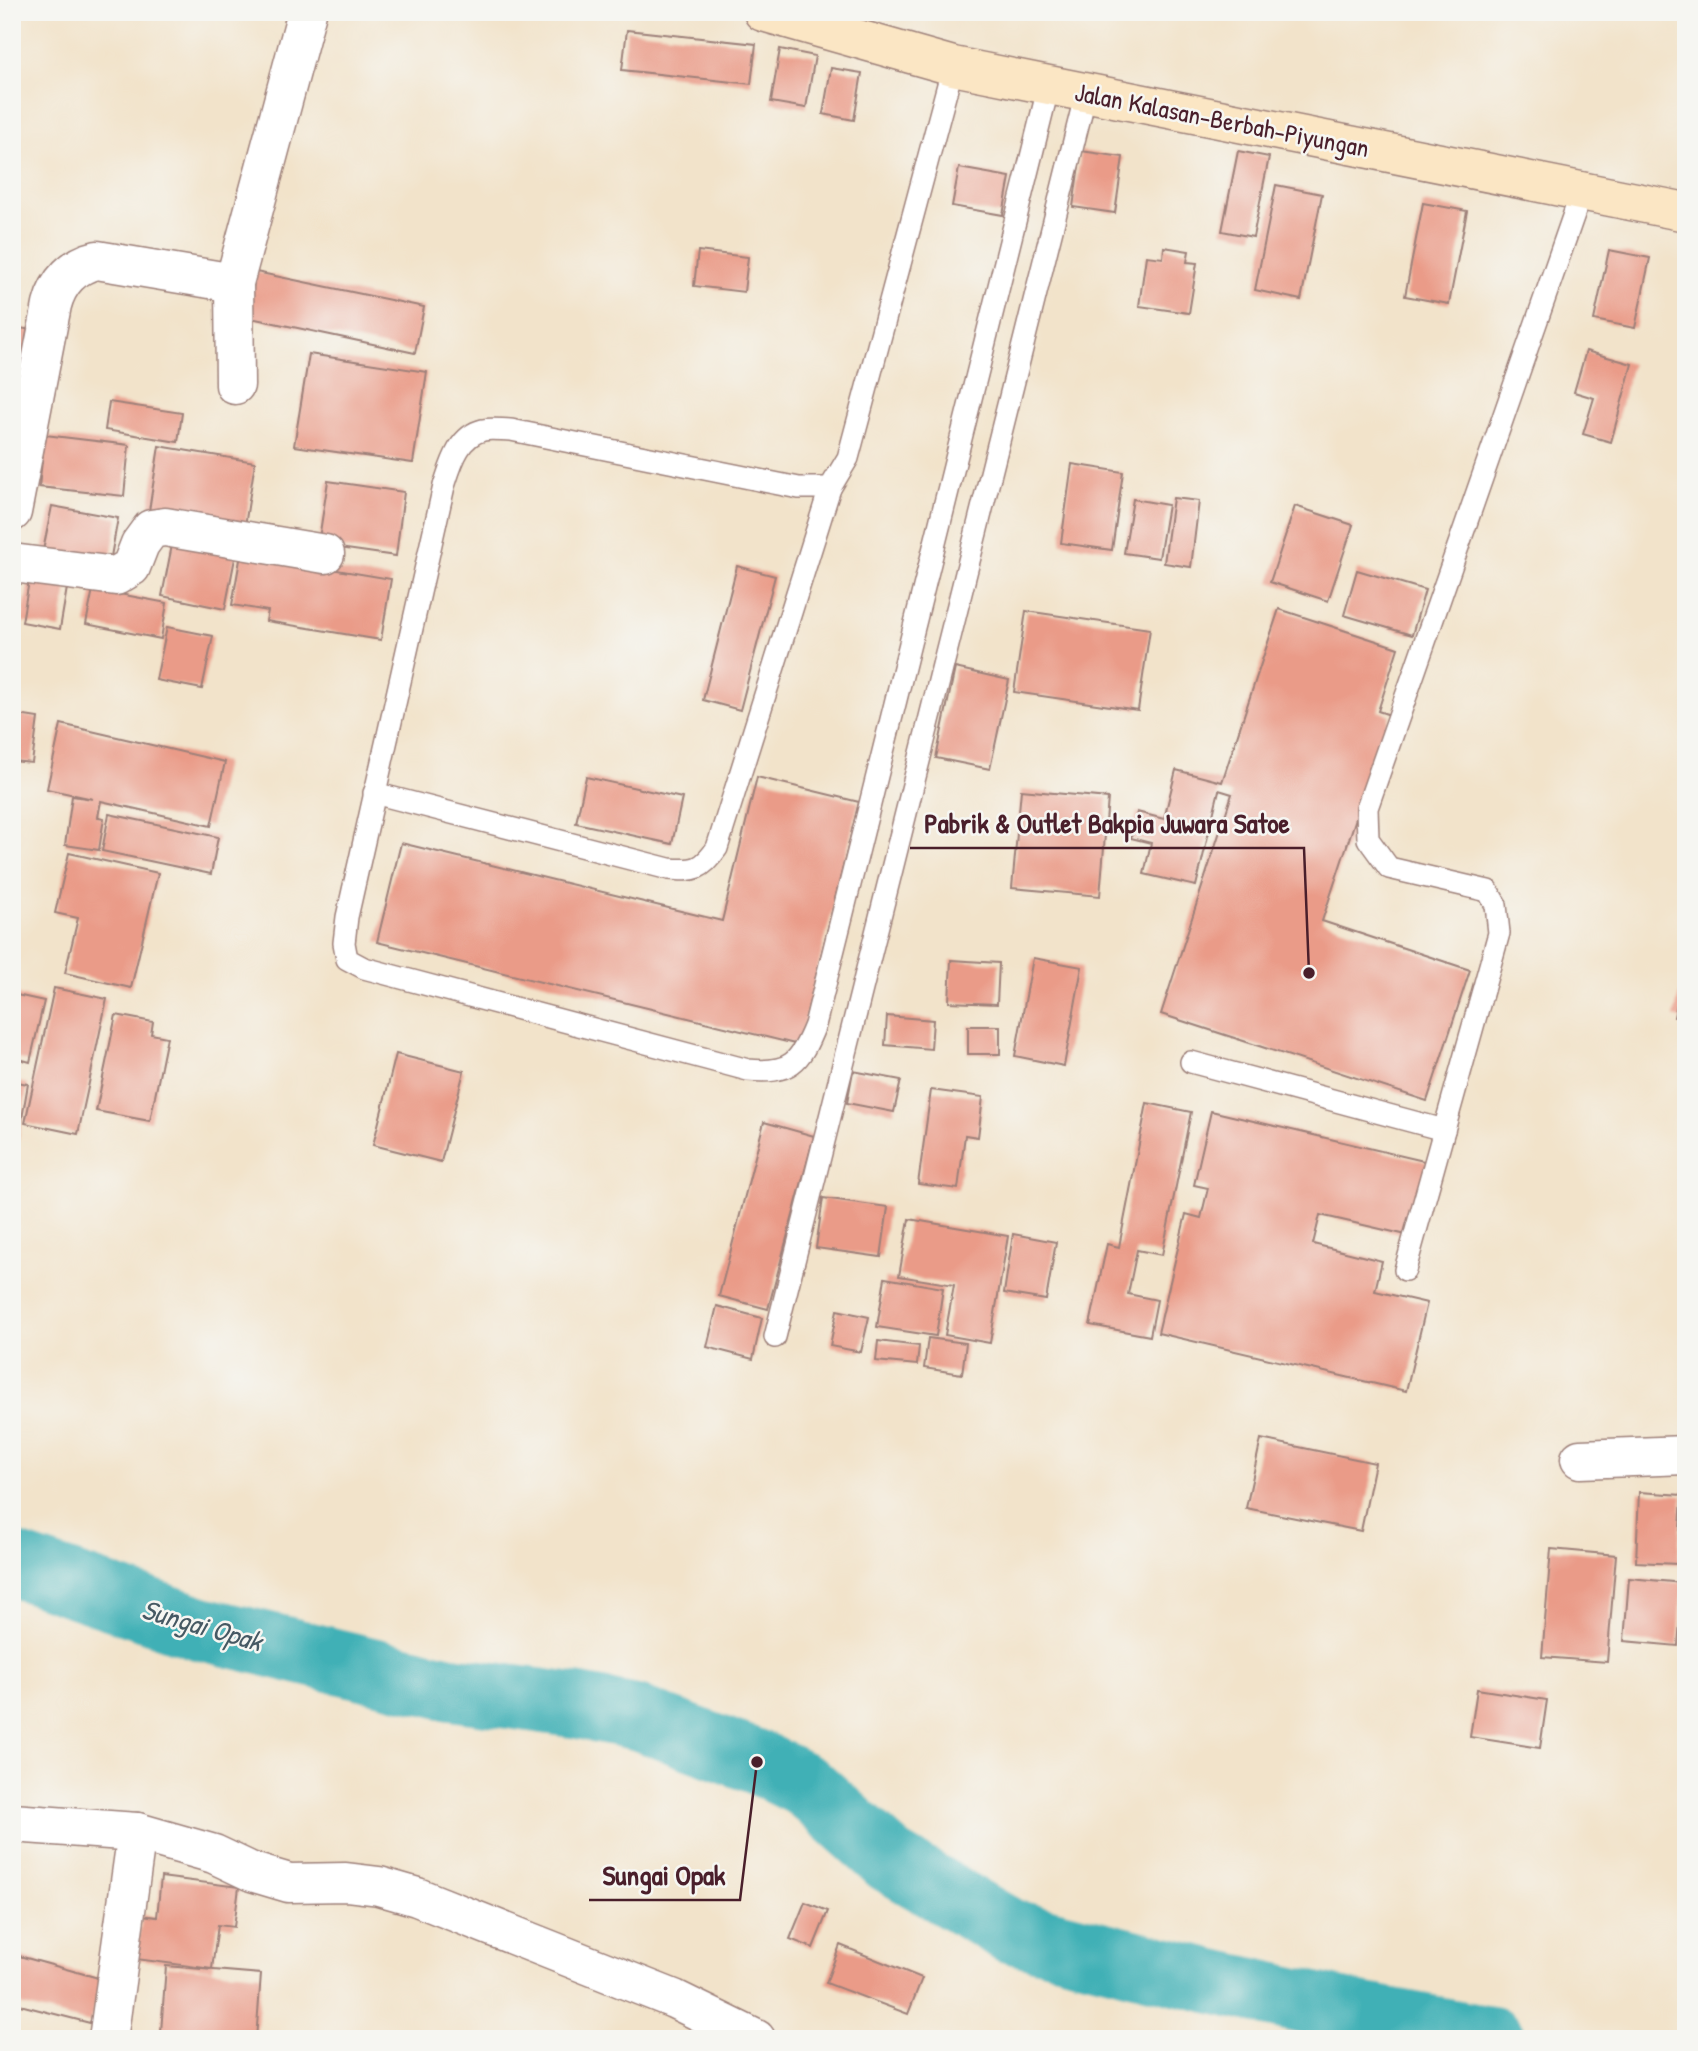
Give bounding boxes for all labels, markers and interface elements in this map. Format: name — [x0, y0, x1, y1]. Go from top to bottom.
street label: Jalan Kalasan-Berbah-Piyungan — [1072, 74, 1372, 165]
callout: Pabrik & Outlet Bakpia Juwara Satoe — [910, 799, 1304, 848]
text: Pabrik & Outlet Bakpia Juwara Satoe — [924, 804, 1291, 843]
water label: Sungai Opak — [138, 1590, 269, 1661]
callout: Sungai Opak — [589, 1851, 740, 1900]
text: Sungai Opak — [602, 1856, 726, 1895]

